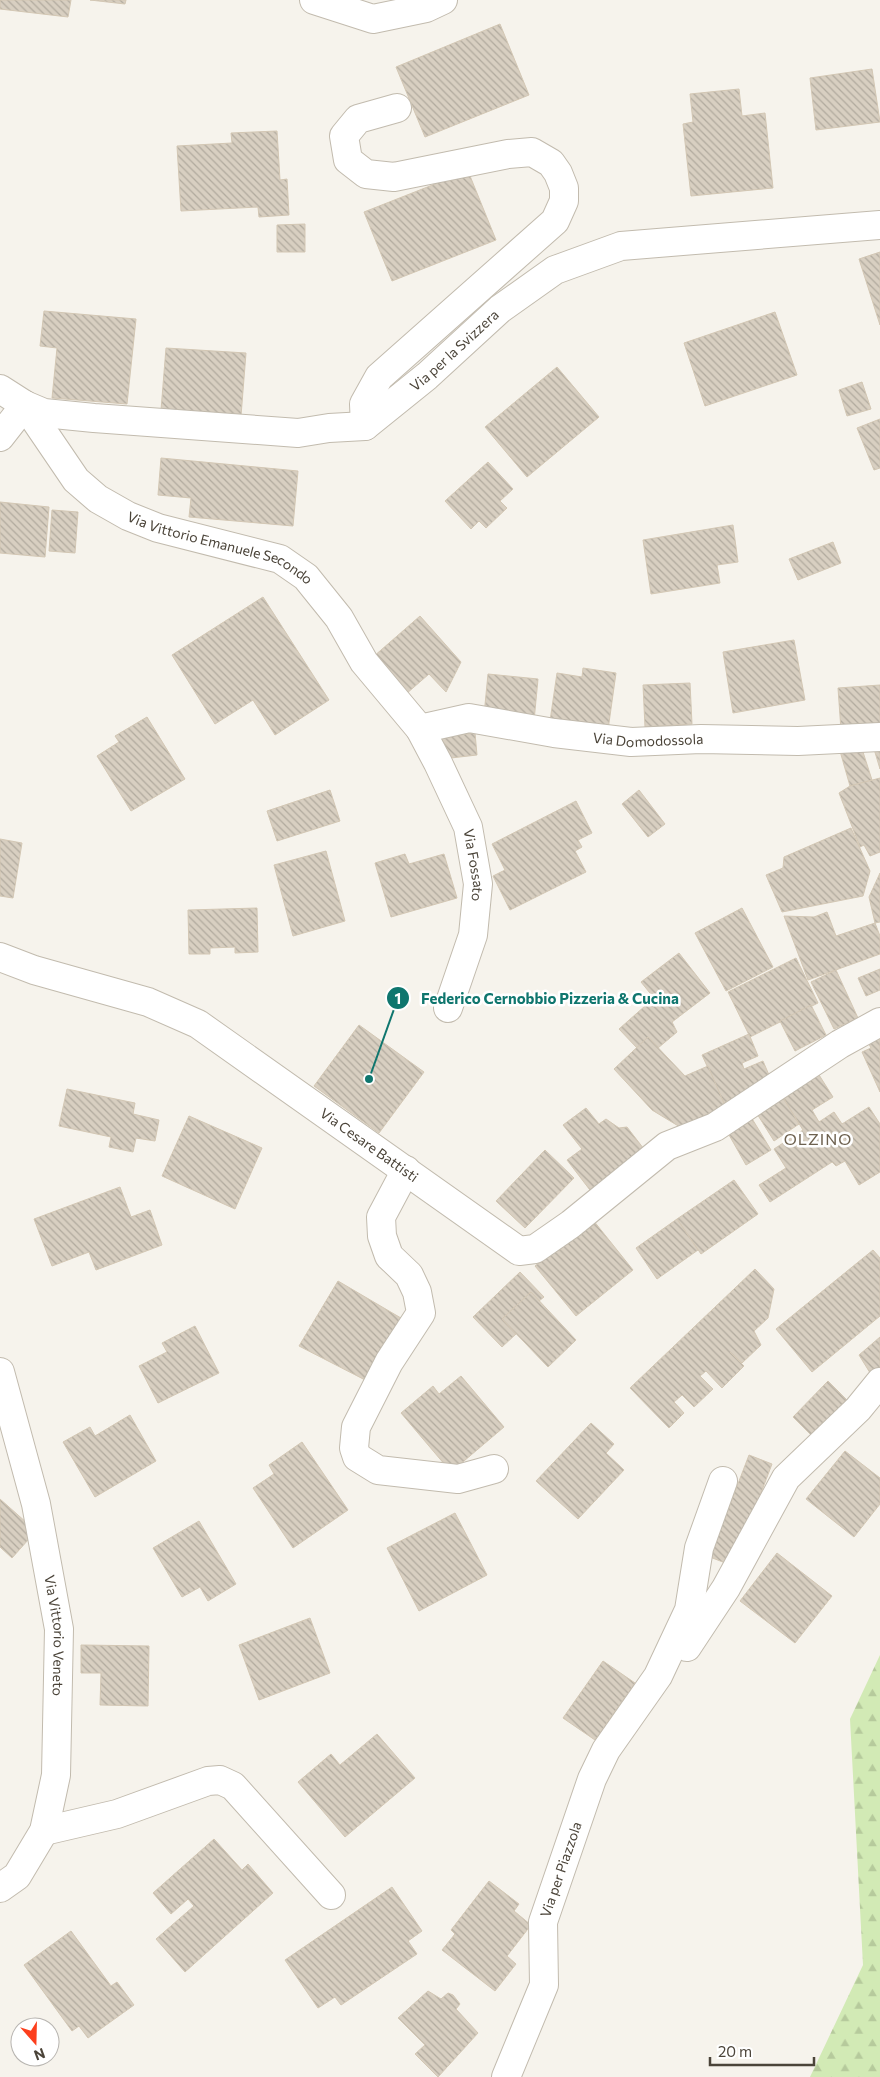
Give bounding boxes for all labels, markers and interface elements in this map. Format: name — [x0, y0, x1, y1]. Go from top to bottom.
street label: Via per la Svizzera — [406, 306, 502, 394]
street label: Via Vittorio Emanuele Secondo — [125, 508, 317, 587]
street label: Via Domodossola — [592, 729, 704, 750]
street label: Via Fossato — [460, 827, 487, 902]
callout: Federico Cernobbio Pizzeria & Cucina — [386, 983, 689, 1013]
text: 1 — [395, 989, 401, 1007]
text: Federico Cernobbio Pizzeria & Cucina — [421, 989, 679, 1007]
street label: Via Cesare Battisti — [317, 1104, 422, 1185]
district label: OLZINO — [784, 1129, 852, 1148]
street label: Via Vittorio Veneto — [41, 1573, 68, 1696]
street label: Via per Piazzola — [536, 1819, 585, 1919]
north arrow — [10, 2017, 60, 2067]
scale bar — [710, 2034, 814, 2066]
text: 20 m — [718, 2042, 752, 2060]
text: N — [32, 2045, 47, 2064]

